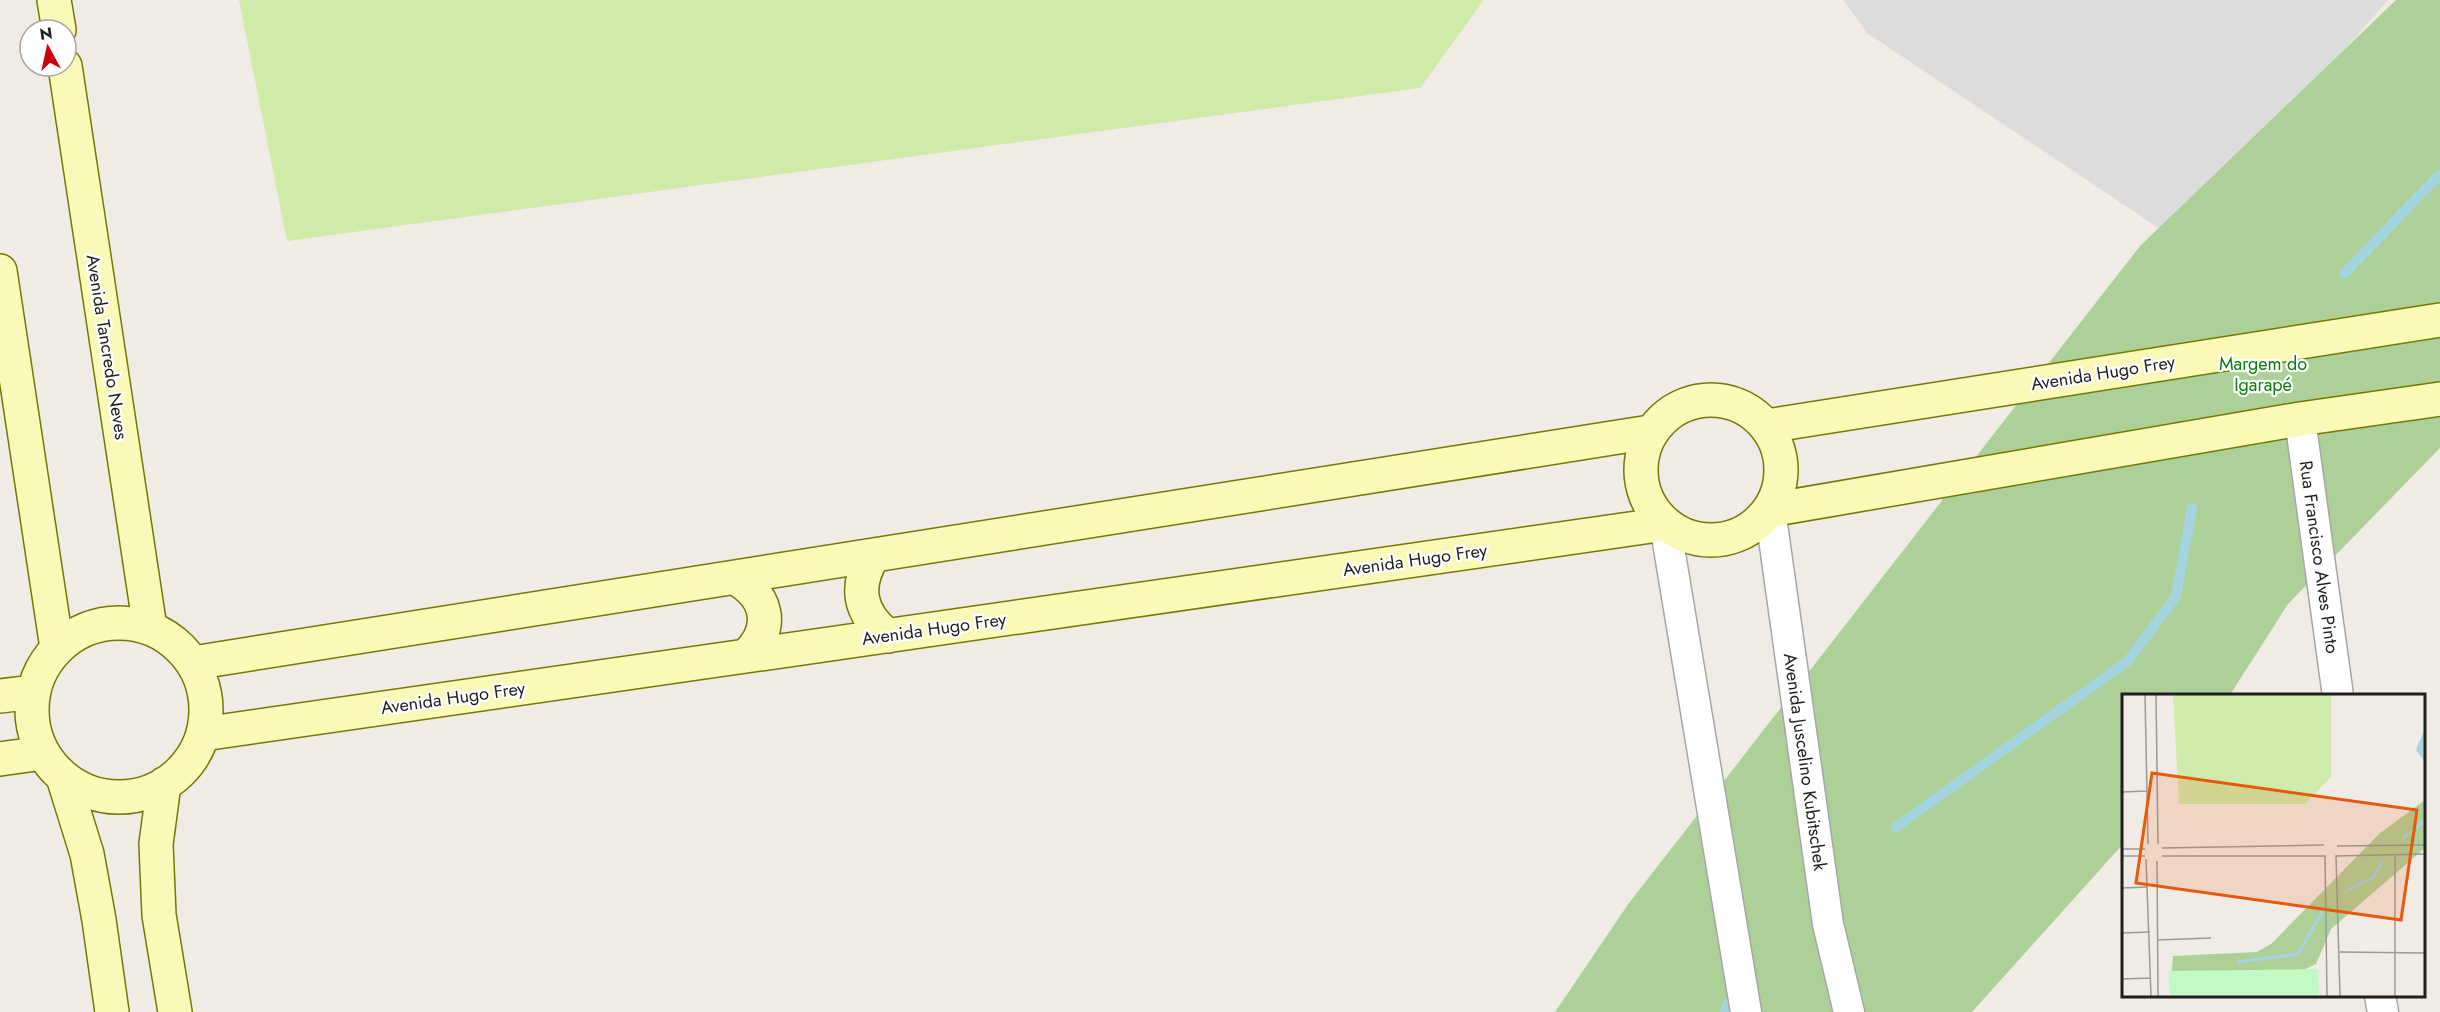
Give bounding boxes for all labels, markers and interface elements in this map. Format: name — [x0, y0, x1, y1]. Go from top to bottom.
north arrow — [18, 18, 78, 78]
text: N — [38, 21, 54, 46]
street label: Avenida Tancredo Neves — [80, 252, 134, 442]
street label: Avenida Hugo Frey — [2029, 349, 2177, 397]
park label: Margem do Igarapé — [2219, 351, 2307, 398]
street label: Rua Francisco Alves Pinto — [2293, 459, 2345, 655]
street label: Avenida Hugo Frey — [1341, 537, 1489, 583]
street label: Avenida Hugo Frey — [860, 606, 1008, 652]
street label: Avenida Juscelino Kubitschek — [1777, 651, 1833, 873]
street label: Avenida Hugo Frey — [379, 675, 527, 721]
inset map — [2122, 694, 2425, 997]

